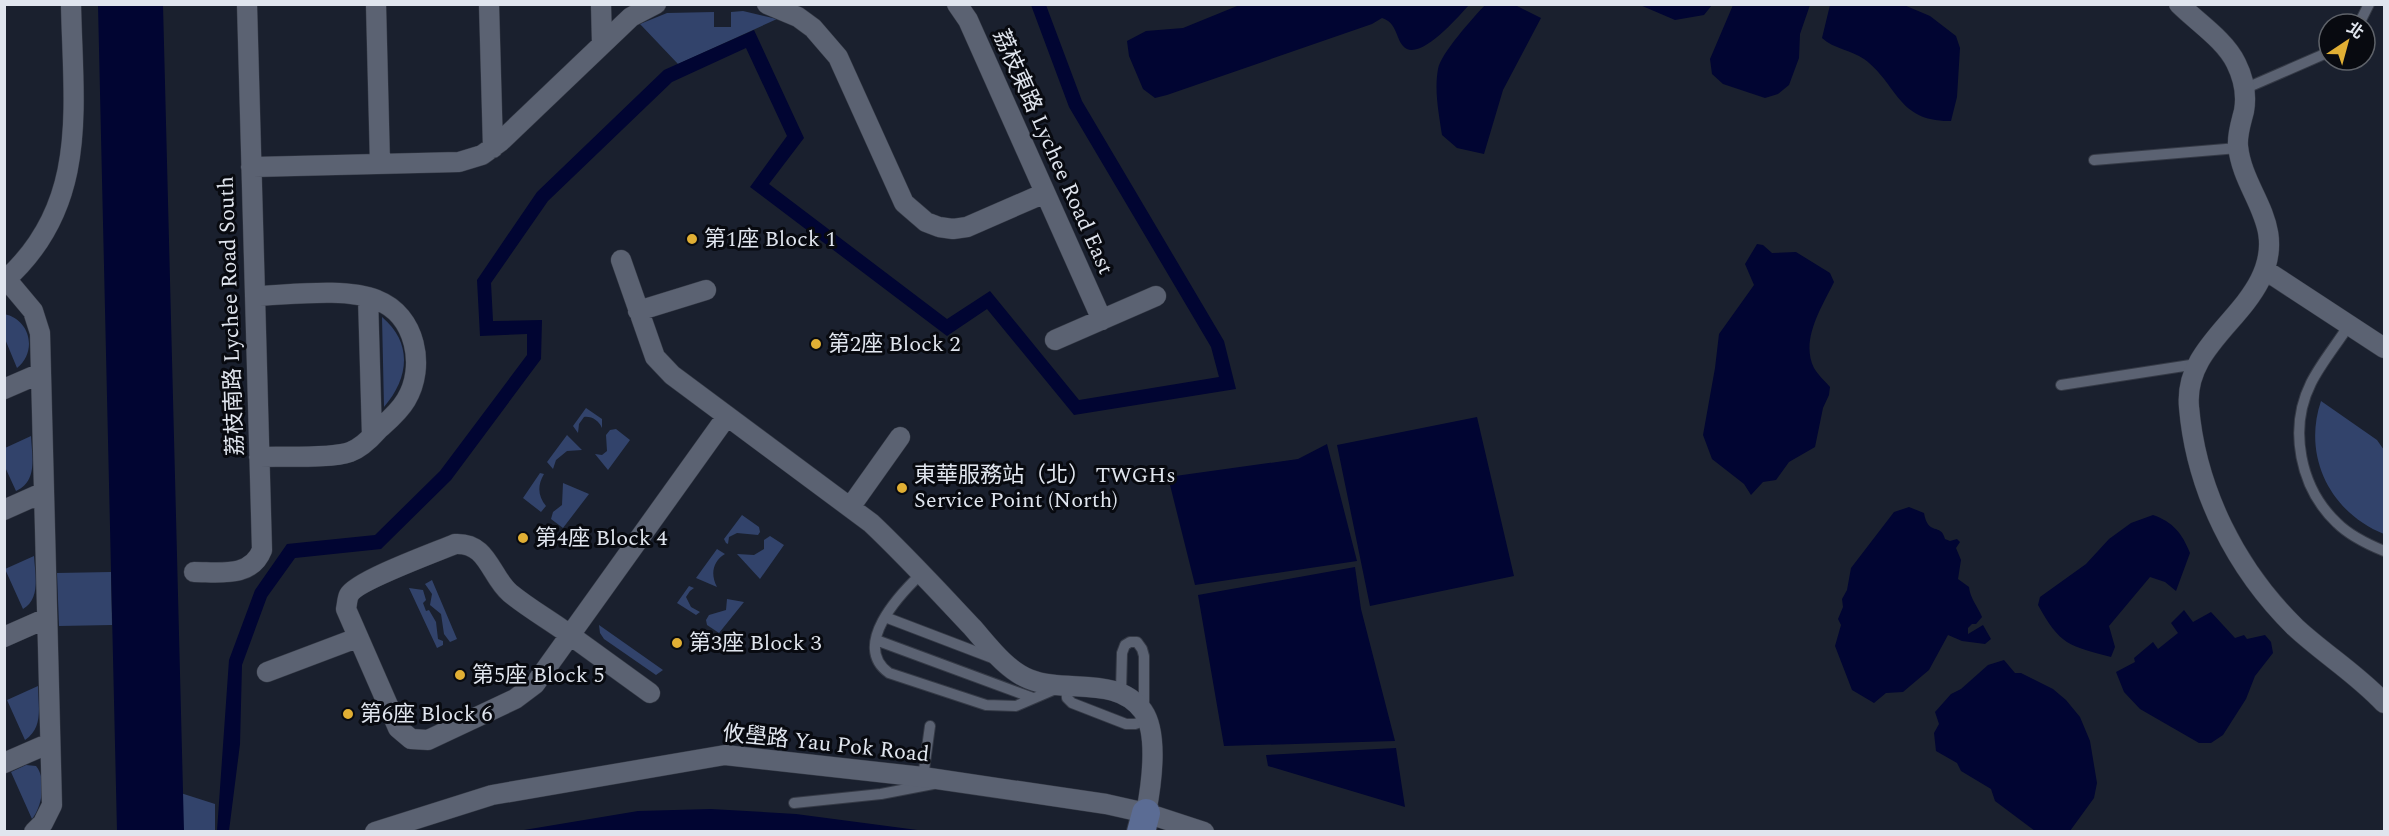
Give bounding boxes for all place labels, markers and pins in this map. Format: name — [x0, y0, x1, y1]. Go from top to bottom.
place label: 第1座 Block 1 — [704, 223, 837, 256]
marker: 第1座 Block 1 — [685, 232, 699, 246]
place label: 第2座 Block 2 — [828, 328, 961, 361]
marker: 第2座 Block 2 — [809, 337, 823, 351]
place label: 東華服務站（北） TWGHs Service Point (North) — [914, 459, 1176, 517]
marker: 東華服務站（北） TWGHs Service Point (North) — [895, 481, 909, 495]
place label: 第4座 Block 4 — [535, 522, 668, 555]
marker: 第4座 Block 4 — [516, 531, 530, 545]
place label: 第3座 Block 3 — [689, 627, 822, 660]
marker: 第3座 Block 3 — [670, 636, 684, 650]
place label: 第5座 Block 5 — [472, 659, 605, 692]
marker: 第5座 Block 5 — [453, 668, 467, 682]
place label: 第6座 Block 6 — [360, 698, 493, 731]
marker: 第6座 Block 6 — [341, 707, 355, 721]

